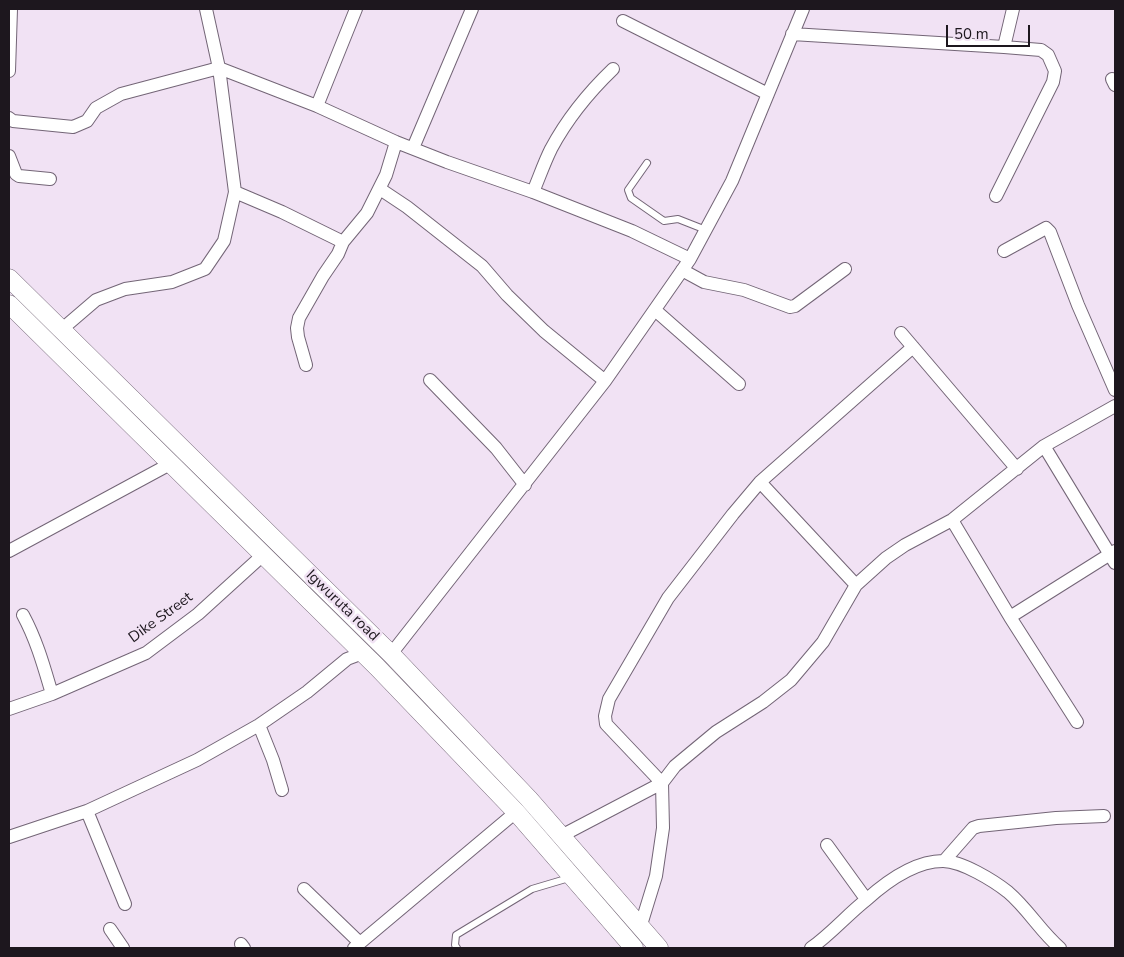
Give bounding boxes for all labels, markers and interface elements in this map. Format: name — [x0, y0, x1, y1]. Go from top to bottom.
scale bar — [949, 15, 1033, 47]
text: 50 m — [954, 24, 989, 44]
street label: Igwuruta road — [302, 567, 382, 645]
street label: Dike Street — [126, 589, 196, 647]

